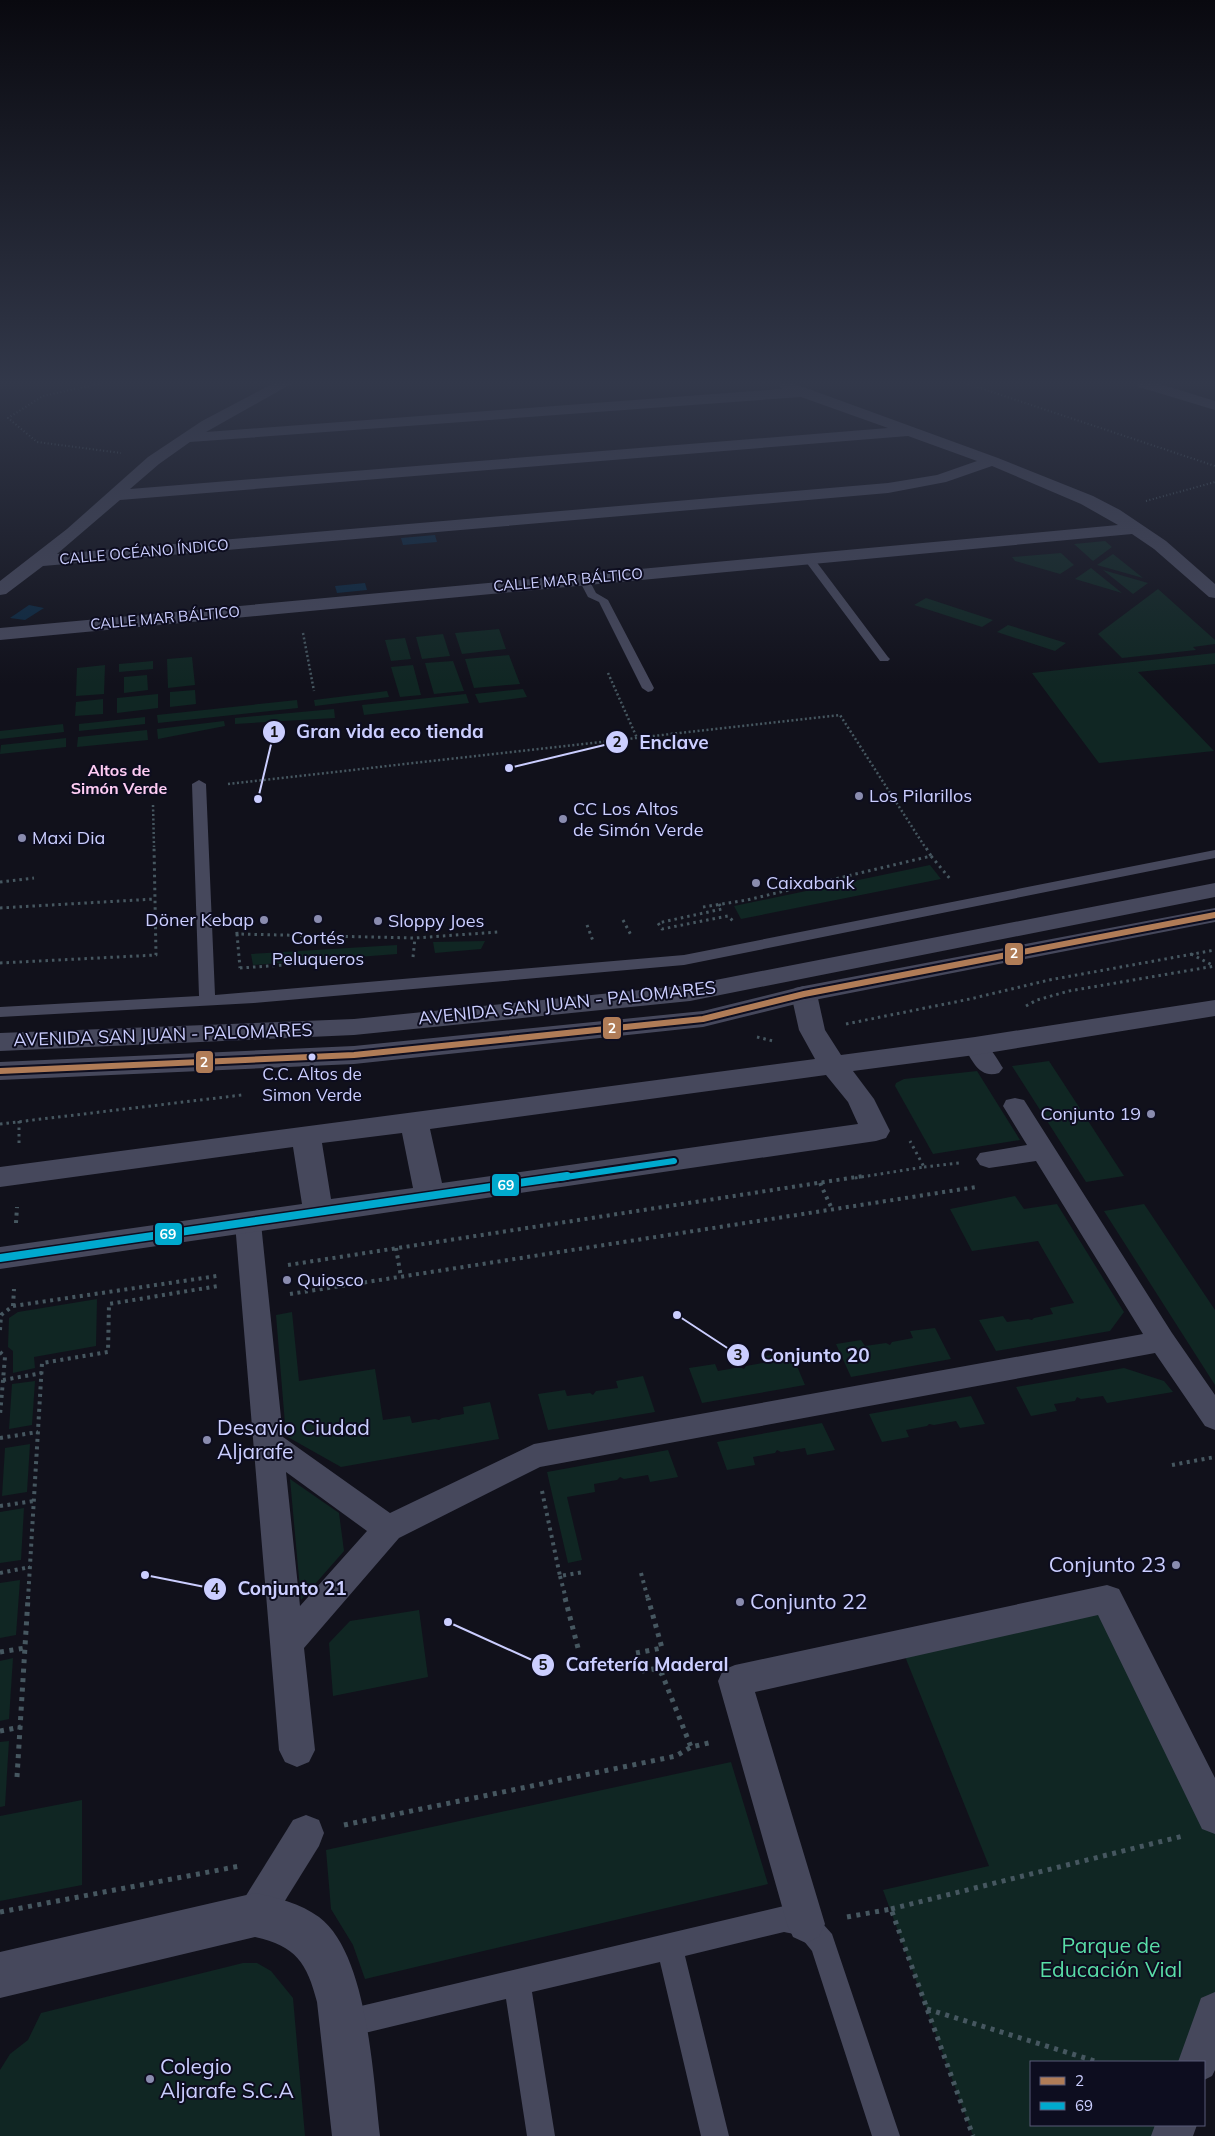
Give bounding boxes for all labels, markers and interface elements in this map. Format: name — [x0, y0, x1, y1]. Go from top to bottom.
street label: CALLE OCÉANO ÍNDICO — [58, 535, 229, 568]
street label: CALLE MAR BÁLTICO — [492, 563, 644, 596]
street label: CALLE MAR BÁLTICO — [89, 601, 241, 634]
callout: Gran vida eco tienda — [261, 715, 494, 749]
text: Gran vida eco tienda — [296, 719, 484, 743]
text: 1 — [269, 722, 279, 741]
callout: Enclave — [604, 725, 719, 759]
text: Enclave — [639, 730, 709, 754]
text: 2 — [612, 732, 622, 751]
district label: Altos de Simón Verde — [71, 760, 167, 798]
place label: Los Pilarillos — [869, 784, 972, 807]
marker: Los Pilarillos — [853, 790, 865, 802]
place label: CC Los Altos de Simón Verde — [573, 797, 703, 841]
marker: CC Los Altos de Simón Verde — [557, 813, 569, 825]
place label: Maxi Dia — [32, 826, 105, 849]
marker: Maxi Dia — [16, 832, 28, 844]
place label: Caixabank — [766, 871, 856, 894]
marker: Caixabank — [750, 877, 762, 889]
place label: Döner Kebap — [145, 908, 254, 931]
place label: Sloppy Joes — [388, 909, 484, 932]
marker: Cortés Peluqueros — [312, 913, 324, 925]
marker: Döner Kebap — [258, 914, 270, 926]
marker: Sloppy Joes — [372, 915, 384, 927]
place label: Cortés Peluqueros — [272, 926, 364, 970]
line badge: 2 — [1004, 942, 1024, 966]
text: 2 — [1010, 944, 1018, 962]
street label: AVENIDA SAN JUAN - PALOMARES — [417, 975, 717, 1030]
line badge: 2 — [602, 1016, 622, 1040]
street label: AVENIDA SAN JUAN - PALOMARES — [13, 1018, 313, 1051]
text: 2 — [608, 1019, 616, 1037]
line badge: 2 — [195, 1050, 214, 1074]
marker: C.C. Altos de Simon Verde — [307, 1052, 317, 1062]
text: 2 — [200, 1053, 208, 1071]
place label: C.C. Altos de Simon Verde — [262, 1063, 362, 1105]
place label: Conjunto 19 — [1040, 1102, 1141, 1125]
marker: Conjunto 19 — [1145, 1108, 1157, 1120]
line badge: 69 — [491, 1173, 520, 1197]
text: 69 — [498, 1176, 514, 1194]
line badge: 69 — [154, 1222, 183, 1246]
text: 69 — [160, 1225, 176, 1243]
place label: Quiosco — [297, 1268, 364, 1291]
marker: Quiosco — [281, 1274, 293, 1286]
callout: Conjunto 20 — [726, 1338, 880, 1372]
text: Conjunto 20 — [760, 1343, 870, 1367]
text: 3 — [733, 1345, 743, 1364]
place label: Desavio Ciudad Aljarafe — [217, 1414, 370, 1464]
marker: Desavio Ciudad Aljarafe — [201, 1434, 213, 1446]
place label: Conjunto 23 — [1049, 1551, 1166, 1577]
marker: Conjunto 23 — [1170, 1559, 1182, 1571]
callout: Conjunto 21 — [202, 1572, 357, 1606]
text: Conjunto 21 — [237, 1576, 347, 1600]
text: 4 — [210, 1579, 220, 1598]
place label: Conjunto 22 — [750, 1588, 867, 1614]
marker: Conjunto 22 — [734, 1596, 746, 1608]
callout: Cafetería Maderal — [531, 1648, 739, 1682]
text: Cafetería Maderal — [565, 1652, 729, 1676]
text: 5 — [538, 1655, 548, 1674]
park label: Parque de Educación Vial — [1040, 1932, 1182, 1982]
place label: Colegio Aljarafe S.C.A — [160, 2053, 295, 2103]
legend — [1030, 2061, 1205, 2126]
text: 2 — [1075, 2071, 1084, 2090]
marker: Colegio Aljarafe S.C.A — [144, 2073, 156, 2085]
text: 69 — [1075, 2096, 1093, 2115]

